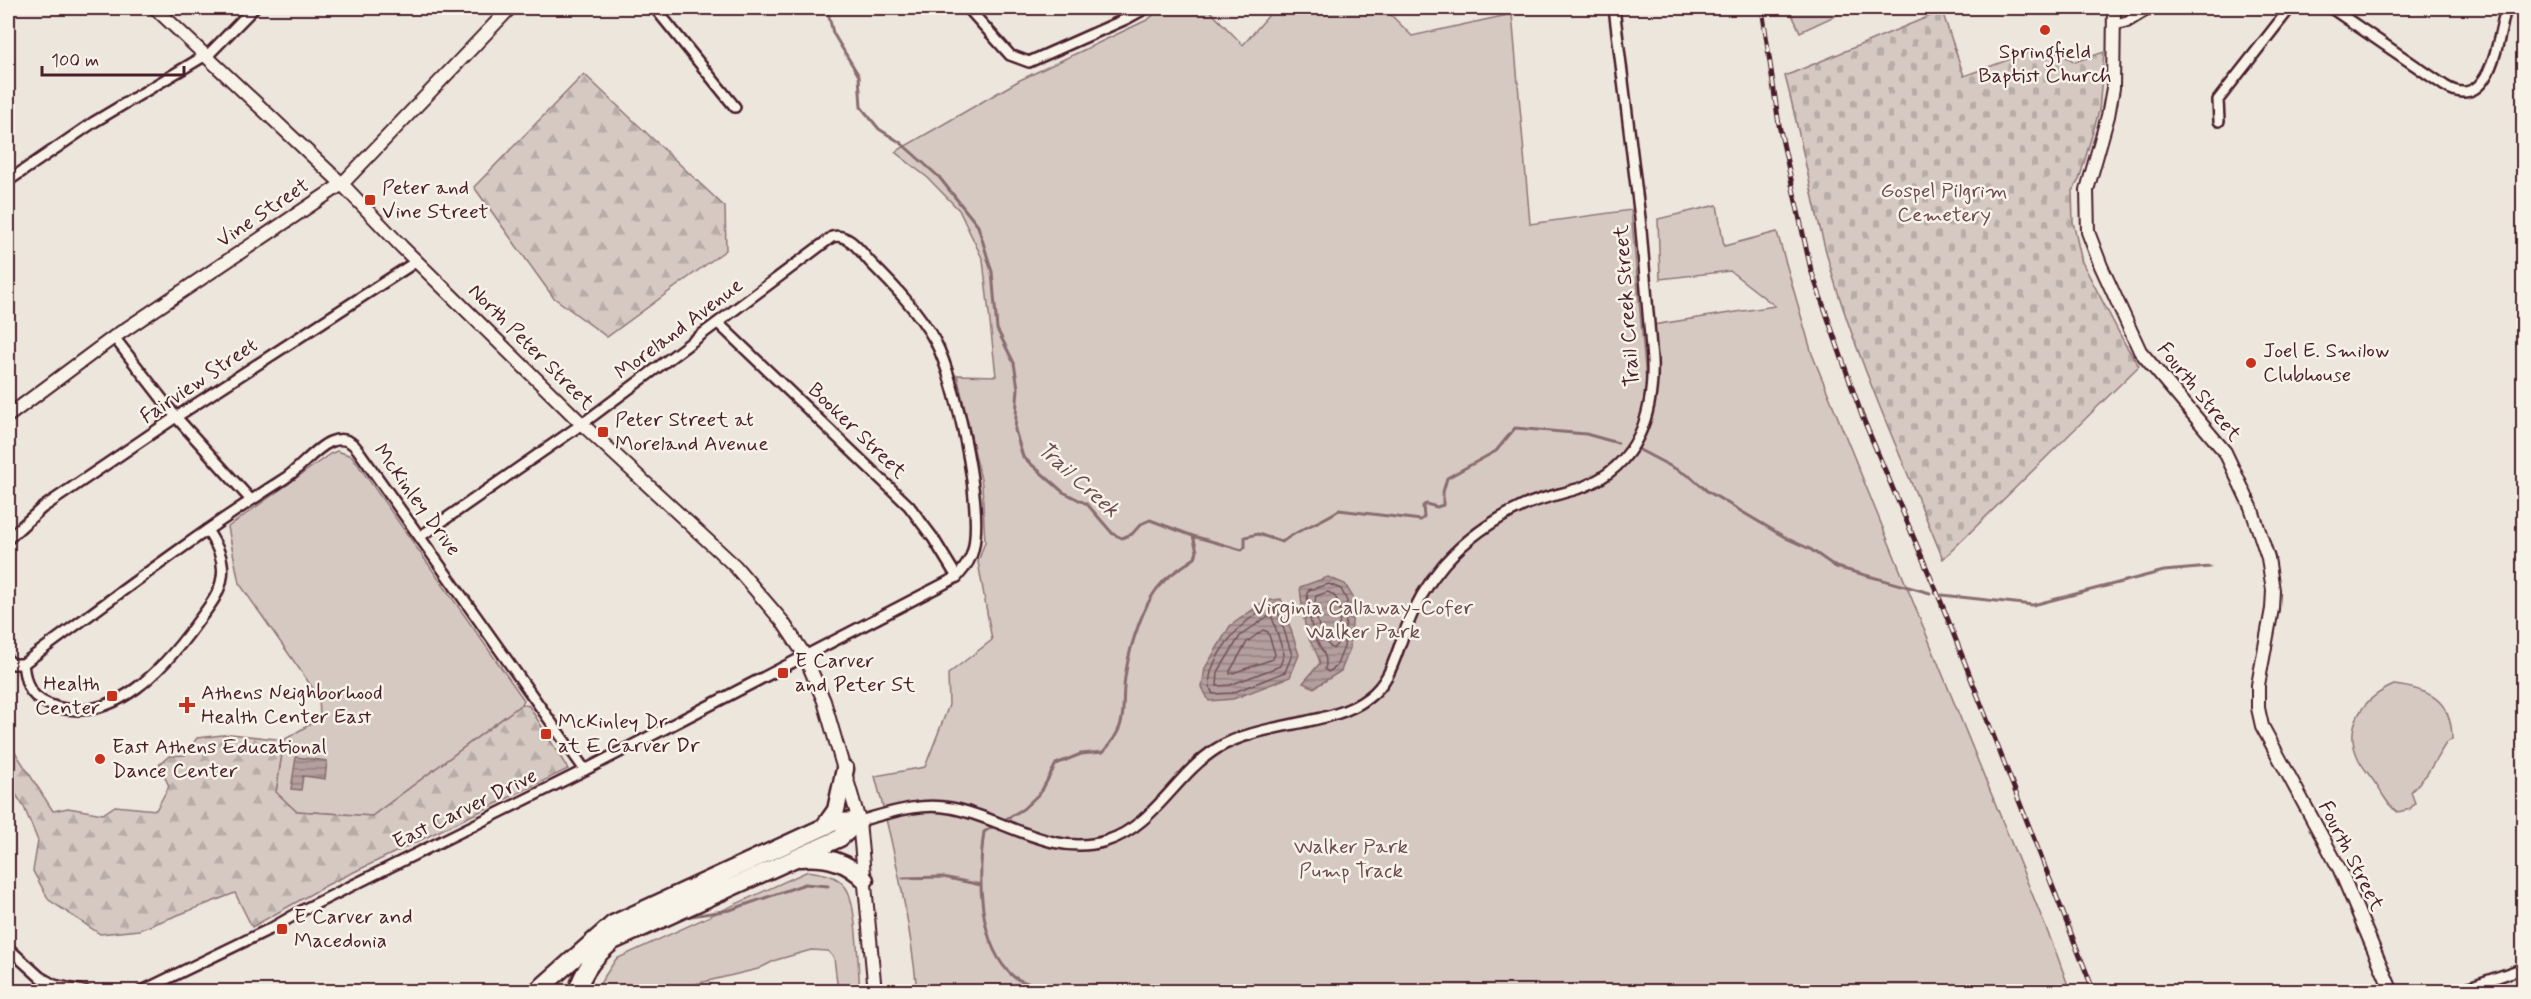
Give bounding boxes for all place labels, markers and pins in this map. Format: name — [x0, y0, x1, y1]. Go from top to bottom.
marker: Springfield Baptist Church — [2038, 23, 2052, 37]
place label: Springfield Baptist Church — [1978, 38, 2112, 90]
place label: Peter and Vine Street — [382, 174, 489, 226]
marker: Peter and Vine Street — [363, 193, 377, 207]
place label: Joel E. Smilow Clubhouse — [2263, 337, 2389, 389]
marker: Joel E. Smilow Clubhouse — [2244, 356, 2258, 370]
place label: Peter Street at Moreland Avenue — [615, 406, 769, 458]
marker: Peter Street at Moreland Avenue — [596, 425, 610, 439]
place label: E Carver and Peter St — [795, 647, 916, 699]
marker: E Carver and Peter St — [776, 666, 790, 680]
place label: Health Center — [35, 670, 100, 722]
place label: Athens Neighborhood Health Center East — [201, 679, 383, 731]
marker: Health Center — [105, 689, 119, 703]
marker: Athens Neighborhood Health Center East — [178, 696, 196, 714]
place label: McKinley Dr at E Carver Dr — [558, 708, 700, 760]
marker: McKinley Dr at E Carver Dr — [539, 727, 553, 741]
place label: East Athens Educational Dance Center — [112, 733, 327, 785]
marker: East Athens Educational Dance Center — [93, 752, 107, 766]
place label: E Carver and Macedonia — [294, 903, 413, 955]
marker: E Carver and Macedonia — [275, 922, 289, 936]

